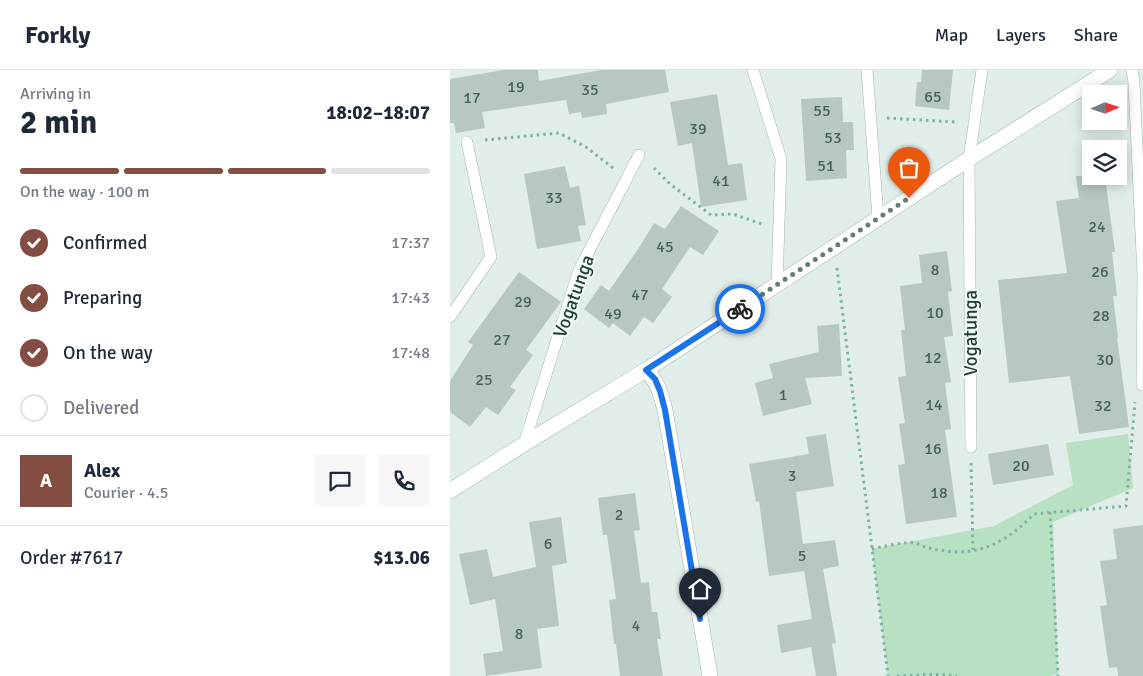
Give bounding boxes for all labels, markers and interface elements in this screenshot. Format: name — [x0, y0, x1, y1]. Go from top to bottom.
text: Forkly — [25, 20, 91, 50]
text: Map — [935, 24, 968, 46]
text: Layers — [996, 24, 1046, 46]
text: Share — [1074, 24, 1118, 46]
house number: 19 — [507, 77, 525, 97]
house number: 35 — [581, 80, 599, 100]
text: Arriving in — [20, 84, 91, 104]
north arrow — [1082, 85, 1128, 130]
map controls — [1082, 85, 1127, 185]
house number: 65 — [924, 87, 942, 107]
house number: 17 — [463, 88, 481, 108]
text: 18:02–18:07 — [326, 101, 430, 125]
house number: 55 — [813, 101, 831, 121]
text: 2 min — [20, 103, 97, 142]
house number: 39 — [689, 119, 707, 139]
house number: 53 — [824, 128, 842, 148]
button: layers — [1082, 140, 1127, 185]
pin — [888, 147, 930, 198]
icon: bag — [895, 154, 923, 182]
house number: 51 — [817, 156, 835, 176]
house number: 41 — [712, 171, 730, 191]
text: On the way · 100 m — [20, 182, 150, 202]
house number: 33 — [545, 188, 563, 208]
house number: 24 — [1088, 217, 1106, 237]
icon: check — [20, 229, 48, 257]
text: Confirmed — [63, 231, 147, 255]
text: 17:37 — [391, 233, 430, 253]
house number: 45 — [656, 237, 674, 257]
street label: Vogatunga — [548, 252, 600, 341]
house number: 8 — [931, 260, 939, 280]
house number: 26 — [1091, 262, 1109, 282]
icon: check — [20, 284, 48, 312]
courier — [715, 284, 765, 334]
house number: 47 — [631, 285, 649, 305]
text: Preparing — [63, 286, 142, 310]
text: 17:43 — [391, 288, 430, 308]
street label: Vogatunga — [959, 290, 983, 376]
house number: 29 — [514, 292, 532, 312]
icon: bike — [726, 295, 754, 323]
house number: 10 — [926, 303, 944, 323]
house number: 49 — [604, 304, 622, 324]
house number: 28 — [1092, 306, 1110, 326]
house number: 27 — [493, 330, 511, 350]
icon: check — [20, 339, 48, 367]
text: On the way — [63, 341, 153, 365]
text: 17:48 — [391, 343, 430, 363]
house number: 12 — [924, 348, 942, 368]
house number: 30 — [1096, 350, 1114, 370]
house number: 25 — [475, 370, 493, 390]
house number: 1 — [779, 385, 787, 405]
house number: 14 — [925, 395, 943, 415]
text: Delivered — [63, 396, 139, 420]
house number: 32 — [1094, 396, 1112, 416]
house number: 16 — [924, 439, 942, 459]
button: chat — [314, 455, 366, 507]
button: phone — [378, 455, 430, 507]
house number: 20 — [1012, 456, 1030, 476]
text: Alex — [84, 459, 120, 483]
house number: 3 — [788, 466, 796, 486]
text: A — [40, 469, 52, 493]
text: Courier · 4.5 — [84, 483, 168, 503]
house number: 18 — [930, 483, 948, 503]
house number: 2 — [615, 505, 623, 525]
house number: 6 — [544, 534, 552, 554]
text: Order #7617 — [20, 546, 123, 570]
text: $13.06 — [373, 546, 430, 570]
house number: 5 — [798, 546, 806, 566]
pin — [679, 568, 721, 619]
icon: home — [686, 575, 714, 603]
house number: 4 — [632, 616, 641, 636]
house number: 8 — [515, 624, 523, 644]

